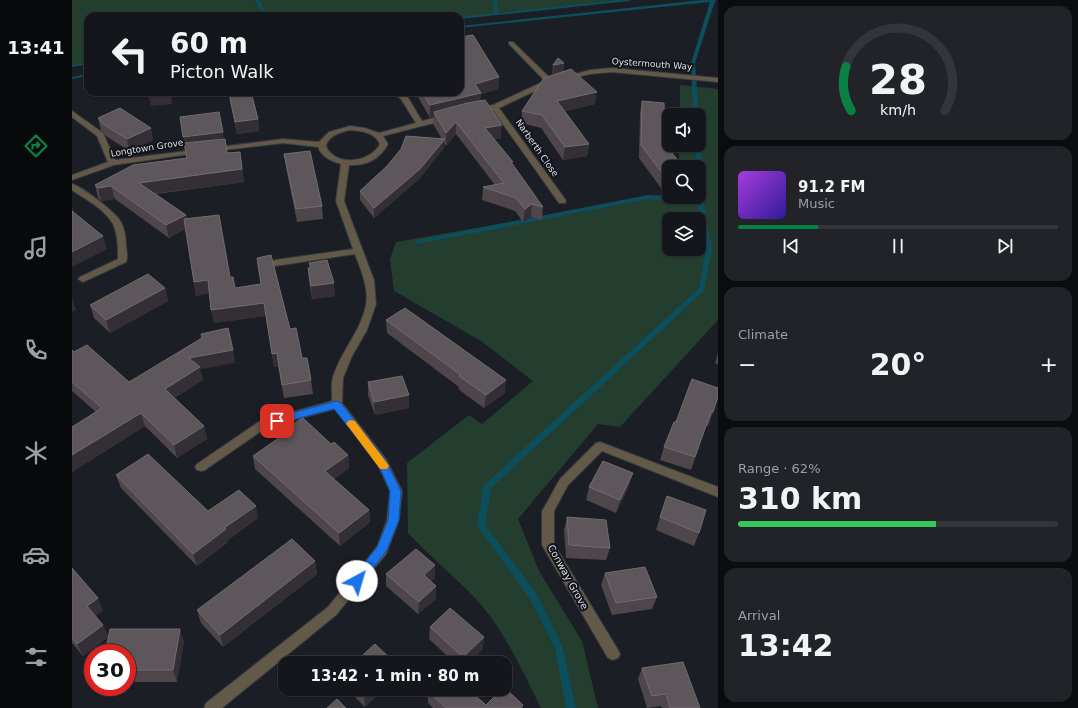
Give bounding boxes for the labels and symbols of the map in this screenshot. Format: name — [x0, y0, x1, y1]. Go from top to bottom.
street label: Oystermouth Way — [611, 56, 693, 72]
street label: Narberth Close — [514, 117, 561, 179]
street label: Longtown Grove — [110, 137, 185, 159]
pin — [260, 404, 294, 438]
street label: Conway Grove — [546, 543, 590, 611]
position arrow — [336, 560, 378, 602]
speed limit sign: 30 — [84, 644, 136, 696]

